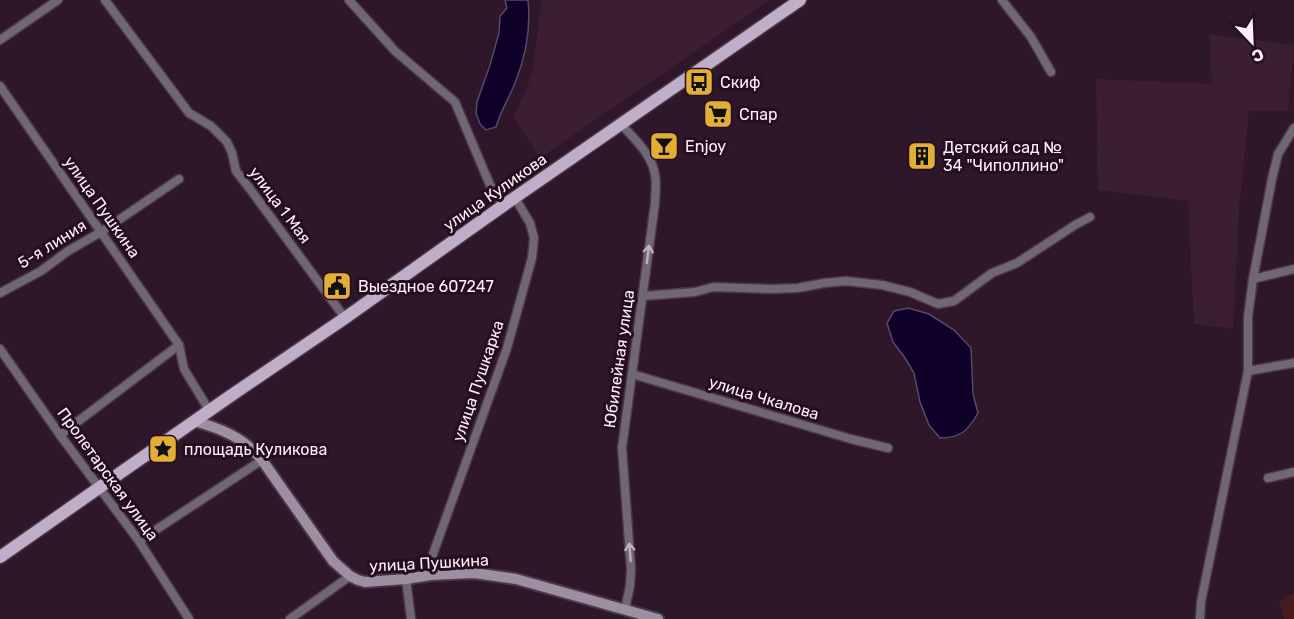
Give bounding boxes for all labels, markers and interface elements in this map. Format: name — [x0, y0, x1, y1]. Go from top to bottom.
north arrow — [1222, 12, 1282, 72]
text: С — [1249, 44, 1267, 66]
bus stop icon: Скиф — [683, 66, 715, 98]
place label: Скиф — [720, 73, 760, 92]
supermarket icon: Спар — [702, 98, 734, 130]
place label: Спар — [739, 105, 778, 124]
bar icon: Enjoy — [648, 130, 680, 162]
place label: Enjoy — [685, 137, 726, 156]
place label: Детский сад № 34 "Чиполлино" — [943, 138, 1064, 175]
building icon: Детский сад № 34 "Чиполлино" — [906, 140, 938, 172]
street label: улица Куликова — [440, 149, 550, 235]
street label: улица Пушкина — [60, 153, 144, 261]
street label: улица 1 Мая — [245, 163, 315, 247]
street label: 5-я линия — [14, 216, 90, 272]
one-way arrow — [643, 244, 654, 264]
public building icon: Выездное 607247 — [321, 270, 353, 302]
place label: Выездное 607247 — [358, 277, 494, 296]
street label: Юбилейная улица — [600, 289, 638, 429]
street label: улица Пушкарка — [448, 318, 508, 444]
street label: улица Чкалова — [707, 372, 821, 424]
street label: Пролетарская улица — [53, 404, 163, 544]
place icon: площадь Куликова — [147, 433, 179, 465]
place label: площадь Куликова — [184, 440, 327, 459]
one-way arrow — [624, 542, 635, 562]
street label: улица Пушкина — [369, 550, 489, 576]

